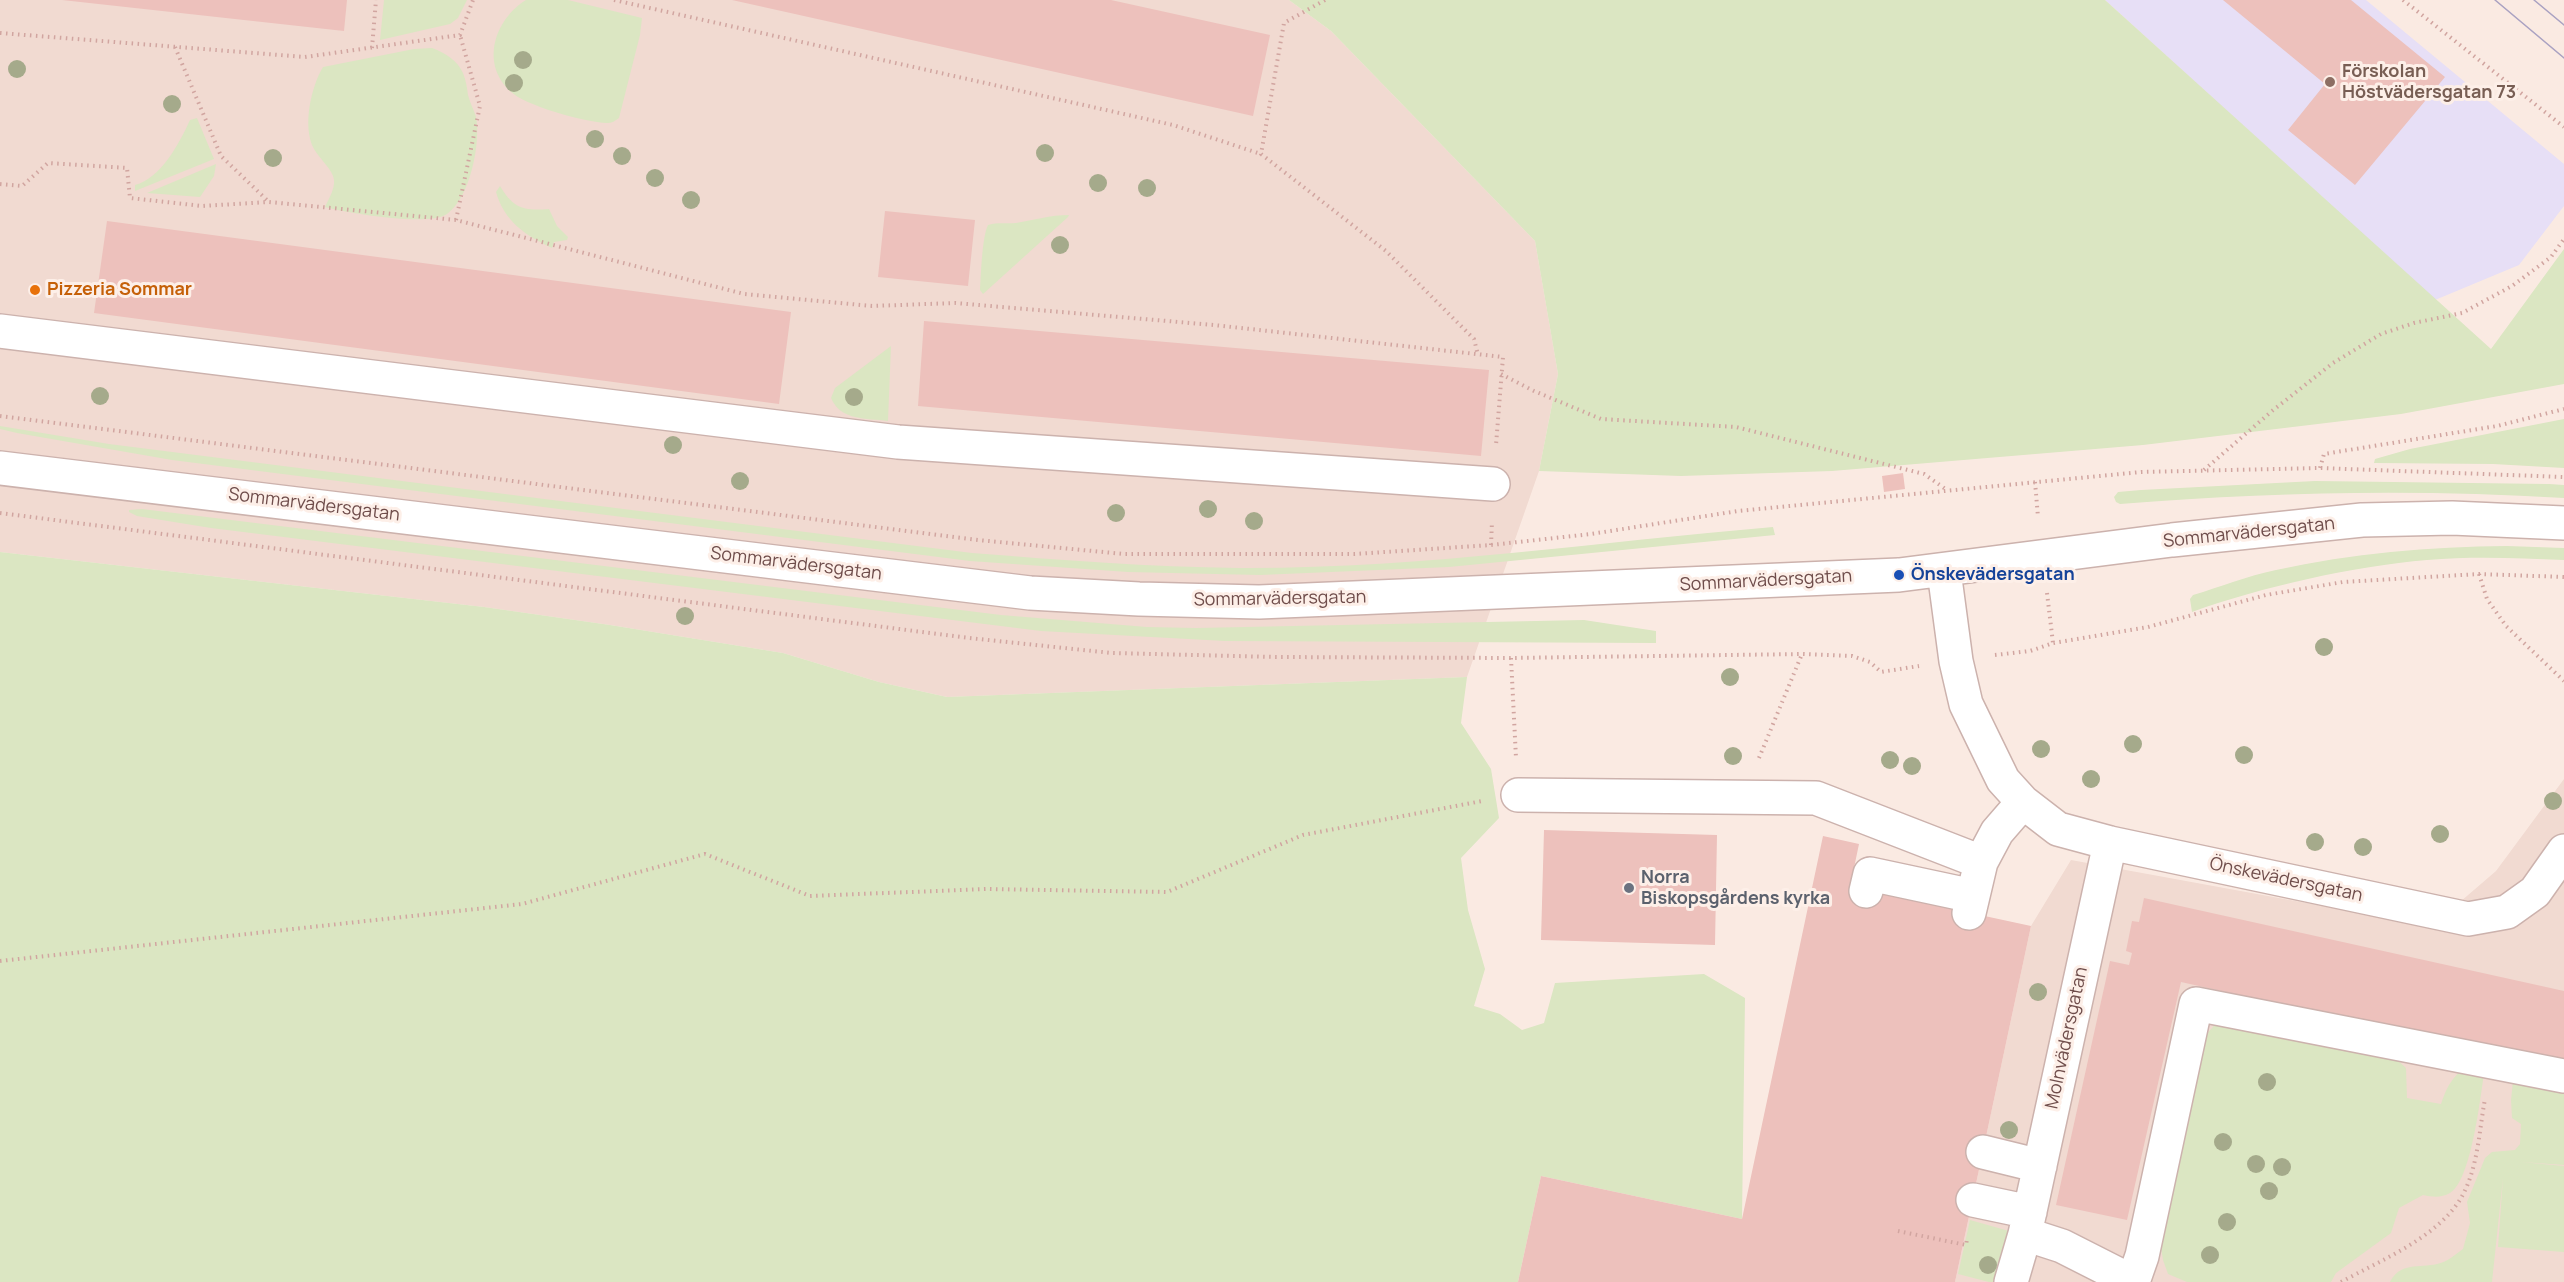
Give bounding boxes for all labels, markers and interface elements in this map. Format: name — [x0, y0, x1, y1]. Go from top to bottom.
place label: Förskolan Höstvädersgatan 73 — [2342, 61, 2516, 104]
marker: Förskolan Höstvädersgatan 73 — [2323, 75, 2337, 89]
place label: Pizzeria Sommar — [47, 279, 192, 301]
marker: Pizzeria Sommar — [28, 283, 42, 297]
street label: Sommarvädersgatan — [227, 484, 401, 526]
street label: Sommarvädersgatan — [2162, 513, 2336, 553]
street label: Sommarvädersgatan — [709, 543, 883, 585]
place label: Önskevädersgatan — [1911, 564, 2075, 586]
street label: Sommarvädersgatan — [1679, 566, 1853, 596]
marker: Önskevädersgatan — [1892, 568, 1906, 582]
street label: Sommarvädersgatan — [1193, 587, 1367, 611]
street label: Önskevädersgatan — [2207, 853, 2365, 907]
place label: Norra Biskopsgårdens kyrka — [1641, 867, 1830, 910]
marker: Norra Biskopsgårdens kyrka — [1622, 881, 1636, 895]
street label: Molnvädersgatan — [2041, 965, 2093, 1111]

